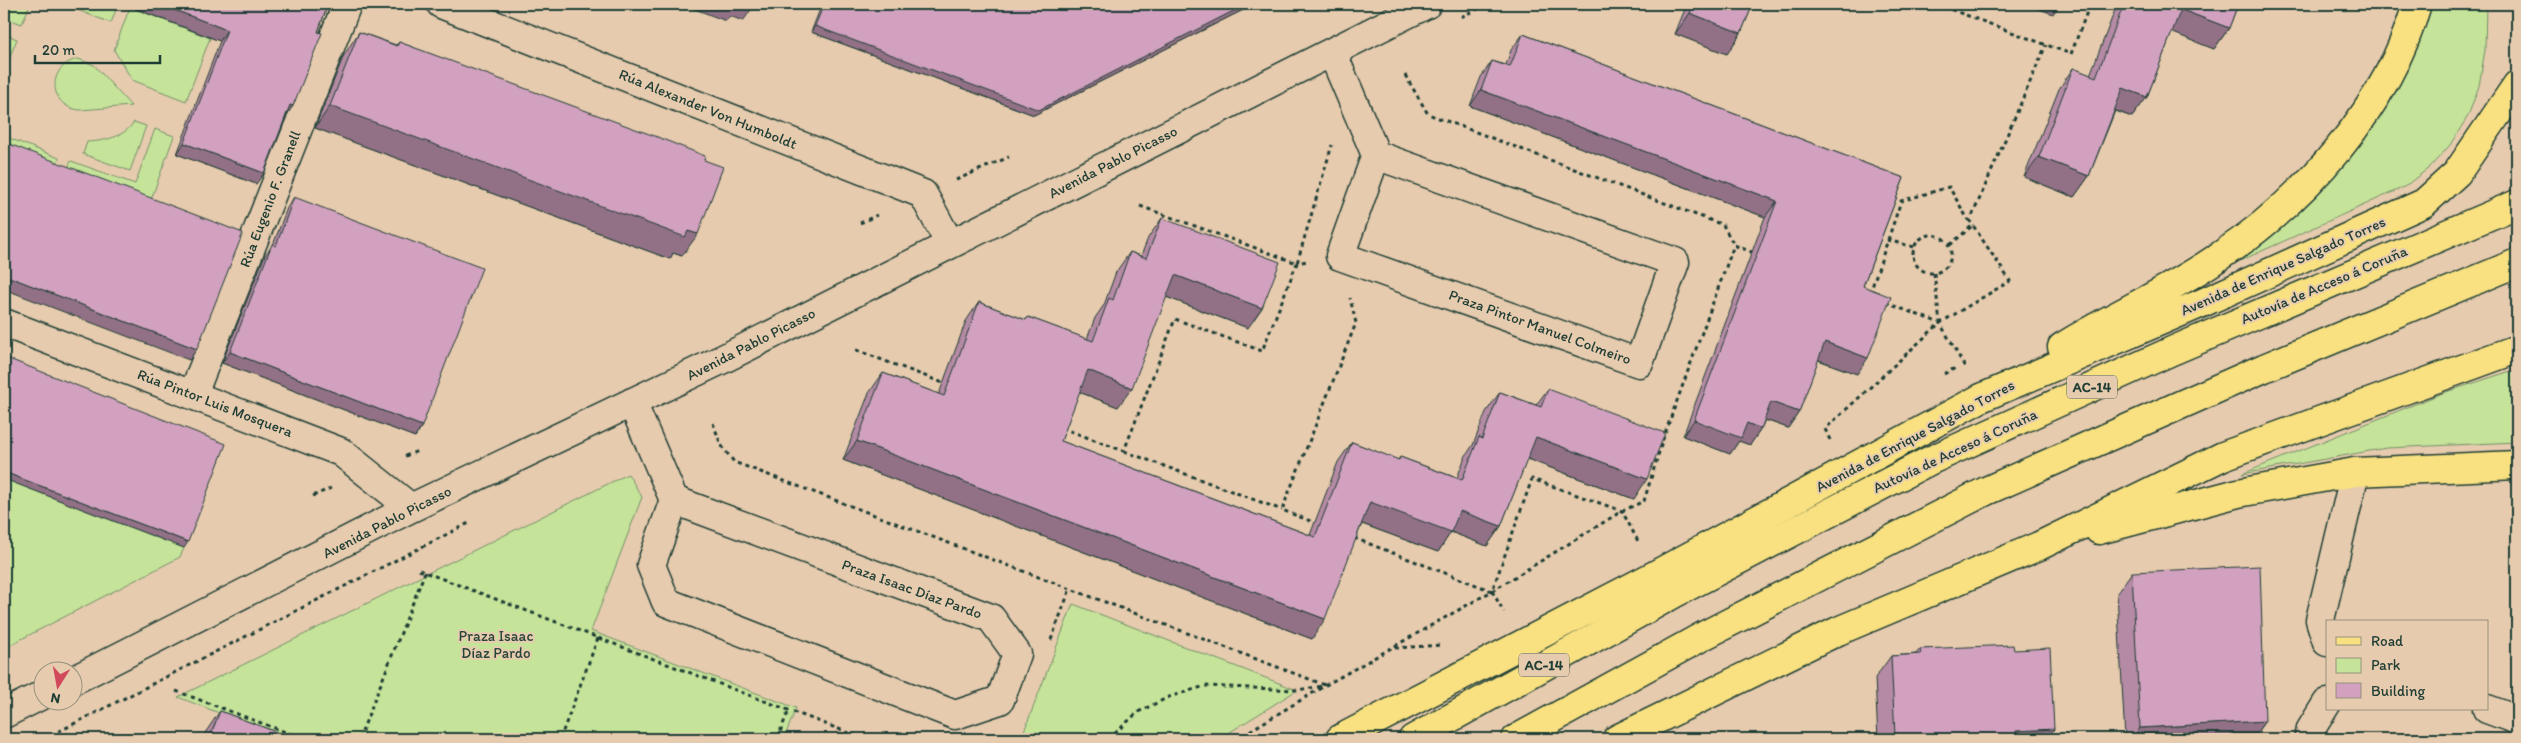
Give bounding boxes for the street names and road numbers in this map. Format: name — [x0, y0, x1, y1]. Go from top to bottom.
street label: Rúa Alexander Von Humboldt — [616, 65, 800, 153]
street label: Avenida Pablo Picasso — [1046, 122, 1180, 202]
street label: Rúa Eugenio F. Granell — [236, 127, 305, 270]
street label: Avenida de Enrique Salgado Torres — [2178, 212, 2389, 319]
street label: Autovía de Acceso á Coruña — [2238, 242, 2410, 328]
street label: Praza Pintor Manuel Colmeiro — [1446, 286, 1634, 368]
street label: Avenida Pablo Picasso — [684, 304, 818, 384]
street label: Rúa Pintor Luis Mosquera — [135, 365, 295, 441]
street label: Avenida de Enrique Salgado Torres — [1813, 376, 2018, 496]
road number: AC-14 — [2067, 376, 2117, 398]
street label: Autovía de Acceso á Coruña — [1870, 405, 2040, 497]
street label: Avenida Pablo Picasso — [320, 482, 454, 562]
street label: Praza Isaac Díaz Pardo — [839, 555, 985, 623]
road number: AC-14 — [1519, 654, 1569, 676]

